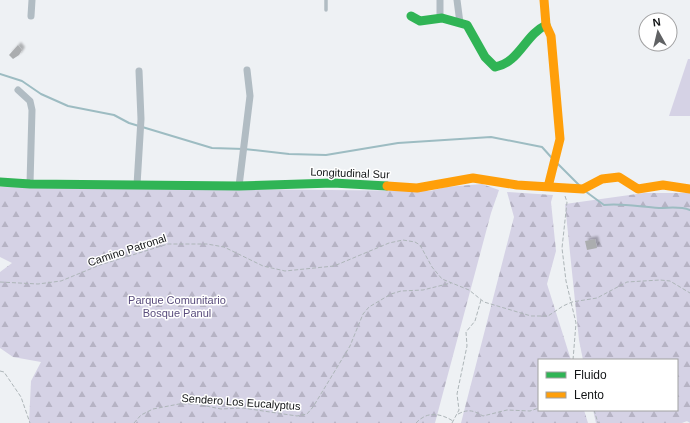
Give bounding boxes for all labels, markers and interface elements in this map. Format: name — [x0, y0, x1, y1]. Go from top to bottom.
north arrow — [638, 12, 678, 52]
text: N — [652, 16, 661, 29]
street label: Longitudinal Sur — [310, 166, 390, 180]
street label: Camino Patronal — [86, 232, 168, 268]
park label: Parque Comunitario Bosque Panul — [128, 294, 226, 319]
legend — [538, 359, 678, 411]
text: Fluido — [574, 368, 607, 382]
text: Lento — [574, 388, 604, 402]
street label: Sendero Los Eucalyptus — [181, 392, 301, 412]

